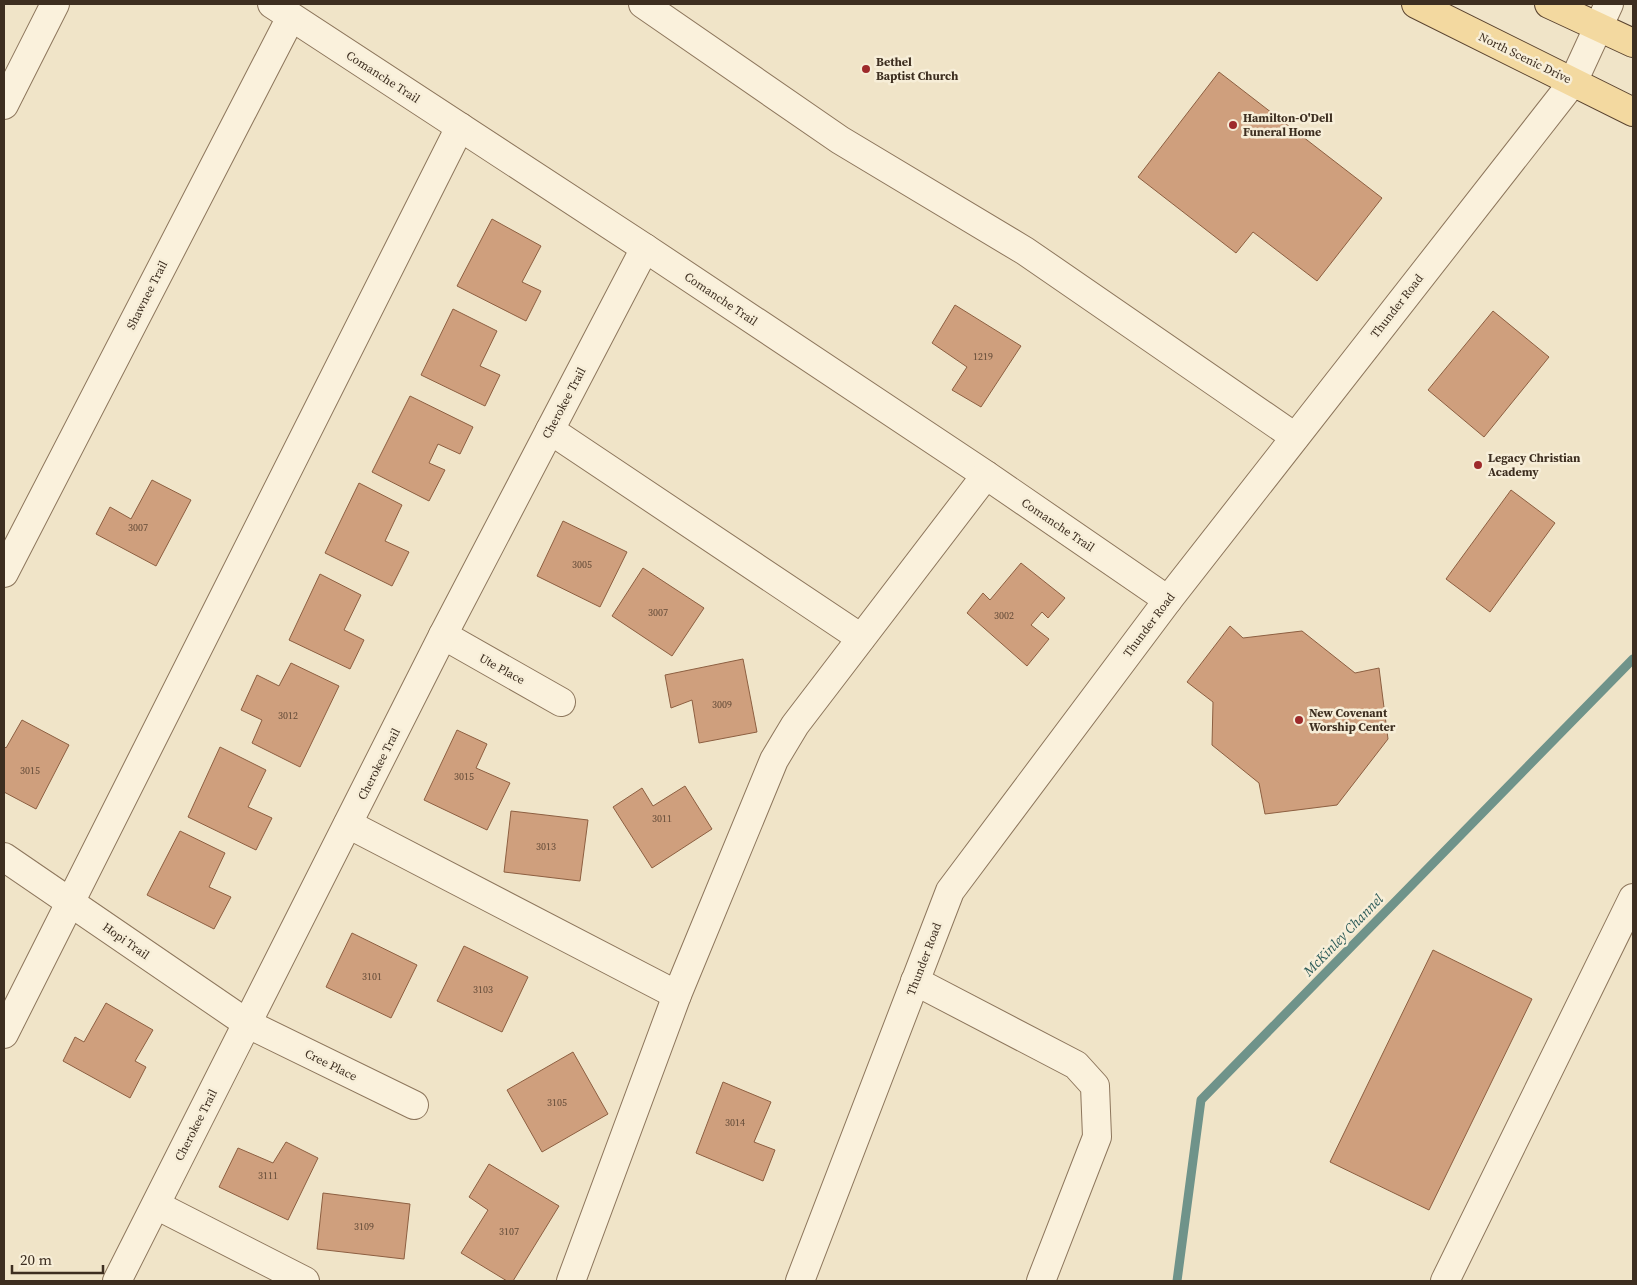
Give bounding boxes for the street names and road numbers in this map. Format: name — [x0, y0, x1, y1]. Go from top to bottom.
street label: North Scenic Drive — [1476, 29, 1574, 87]
street label: Comanche Trail — [343, 47, 423, 107]
street label: Shawnee Trail — [123, 257, 171, 332]
street label: Comanche Trail — [681, 269, 761, 330]
street label: Thunder Road — [1367, 271, 1427, 341]
street label: Cherokee Trail — [538, 364, 590, 441]
street label: Comanche Trail — [1018, 495, 1098, 556]
street label: Thunder Road — [1120, 589, 1179, 660]
street label: Ute Place — [476, 650, 528, 688]
street label: Cherokee Trail — [354, 725, 404, 803]
street label: Hopi Trail — [99, 919, 153, 963]
street label: Thunder Road — [903, 920, 945, 998]
street label: Cree Place — [302, 1045, 360, 1085]
street label: Cherokee Trail — [171, 1086, 221, 1164]

